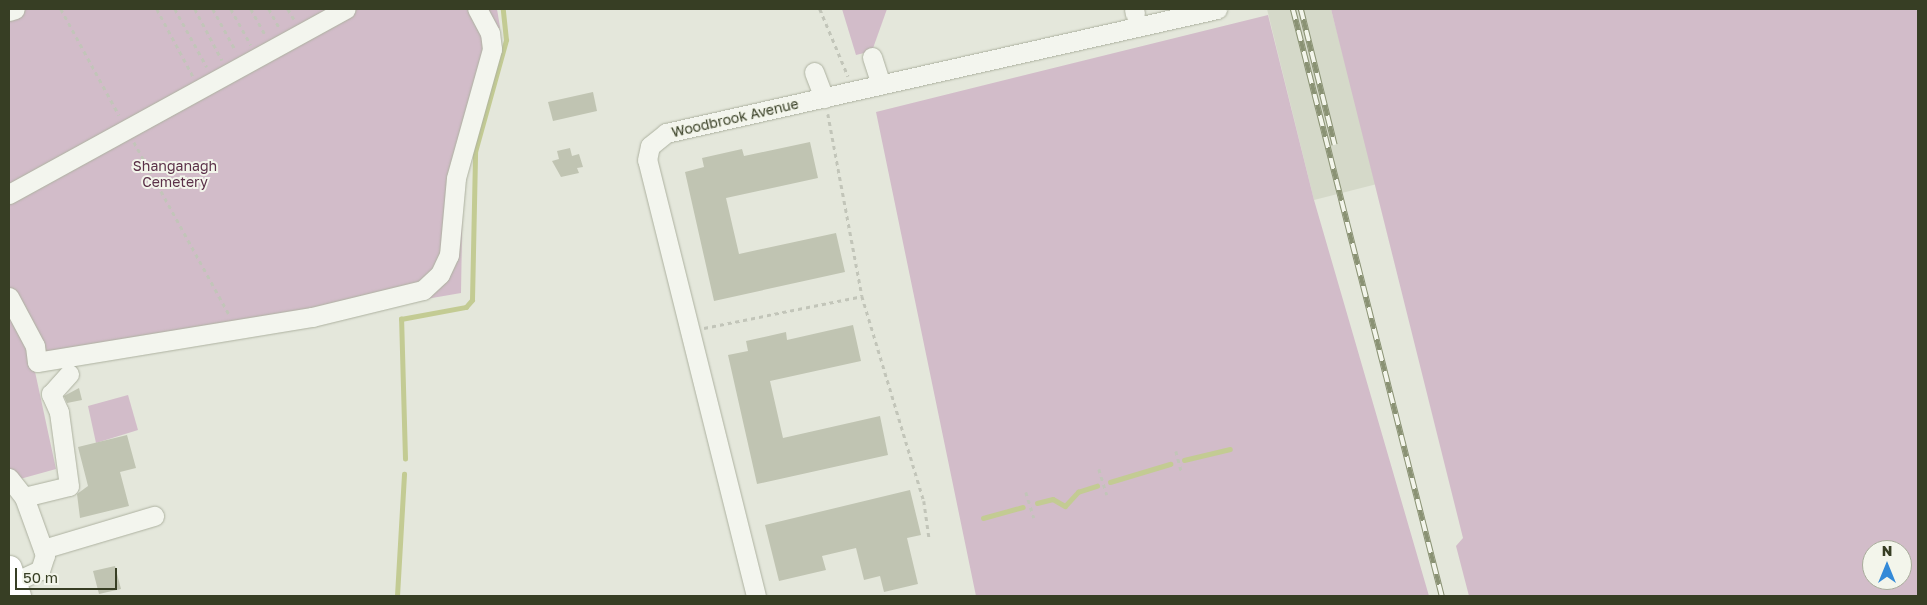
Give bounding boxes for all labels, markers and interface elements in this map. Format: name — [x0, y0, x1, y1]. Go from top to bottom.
street label: Woodbrook Avenue — [670, 95, 800, 141]
park label: Shanganagh Cemetery — [133, 158, 217, 190]
north arrow — [1862, 540, 1912, 590]
text: N — [1882, 542, 1892, 559]
scale bar — [18, 558, 120, 590]
text: 50 m — [23, 568, 58, 586]

